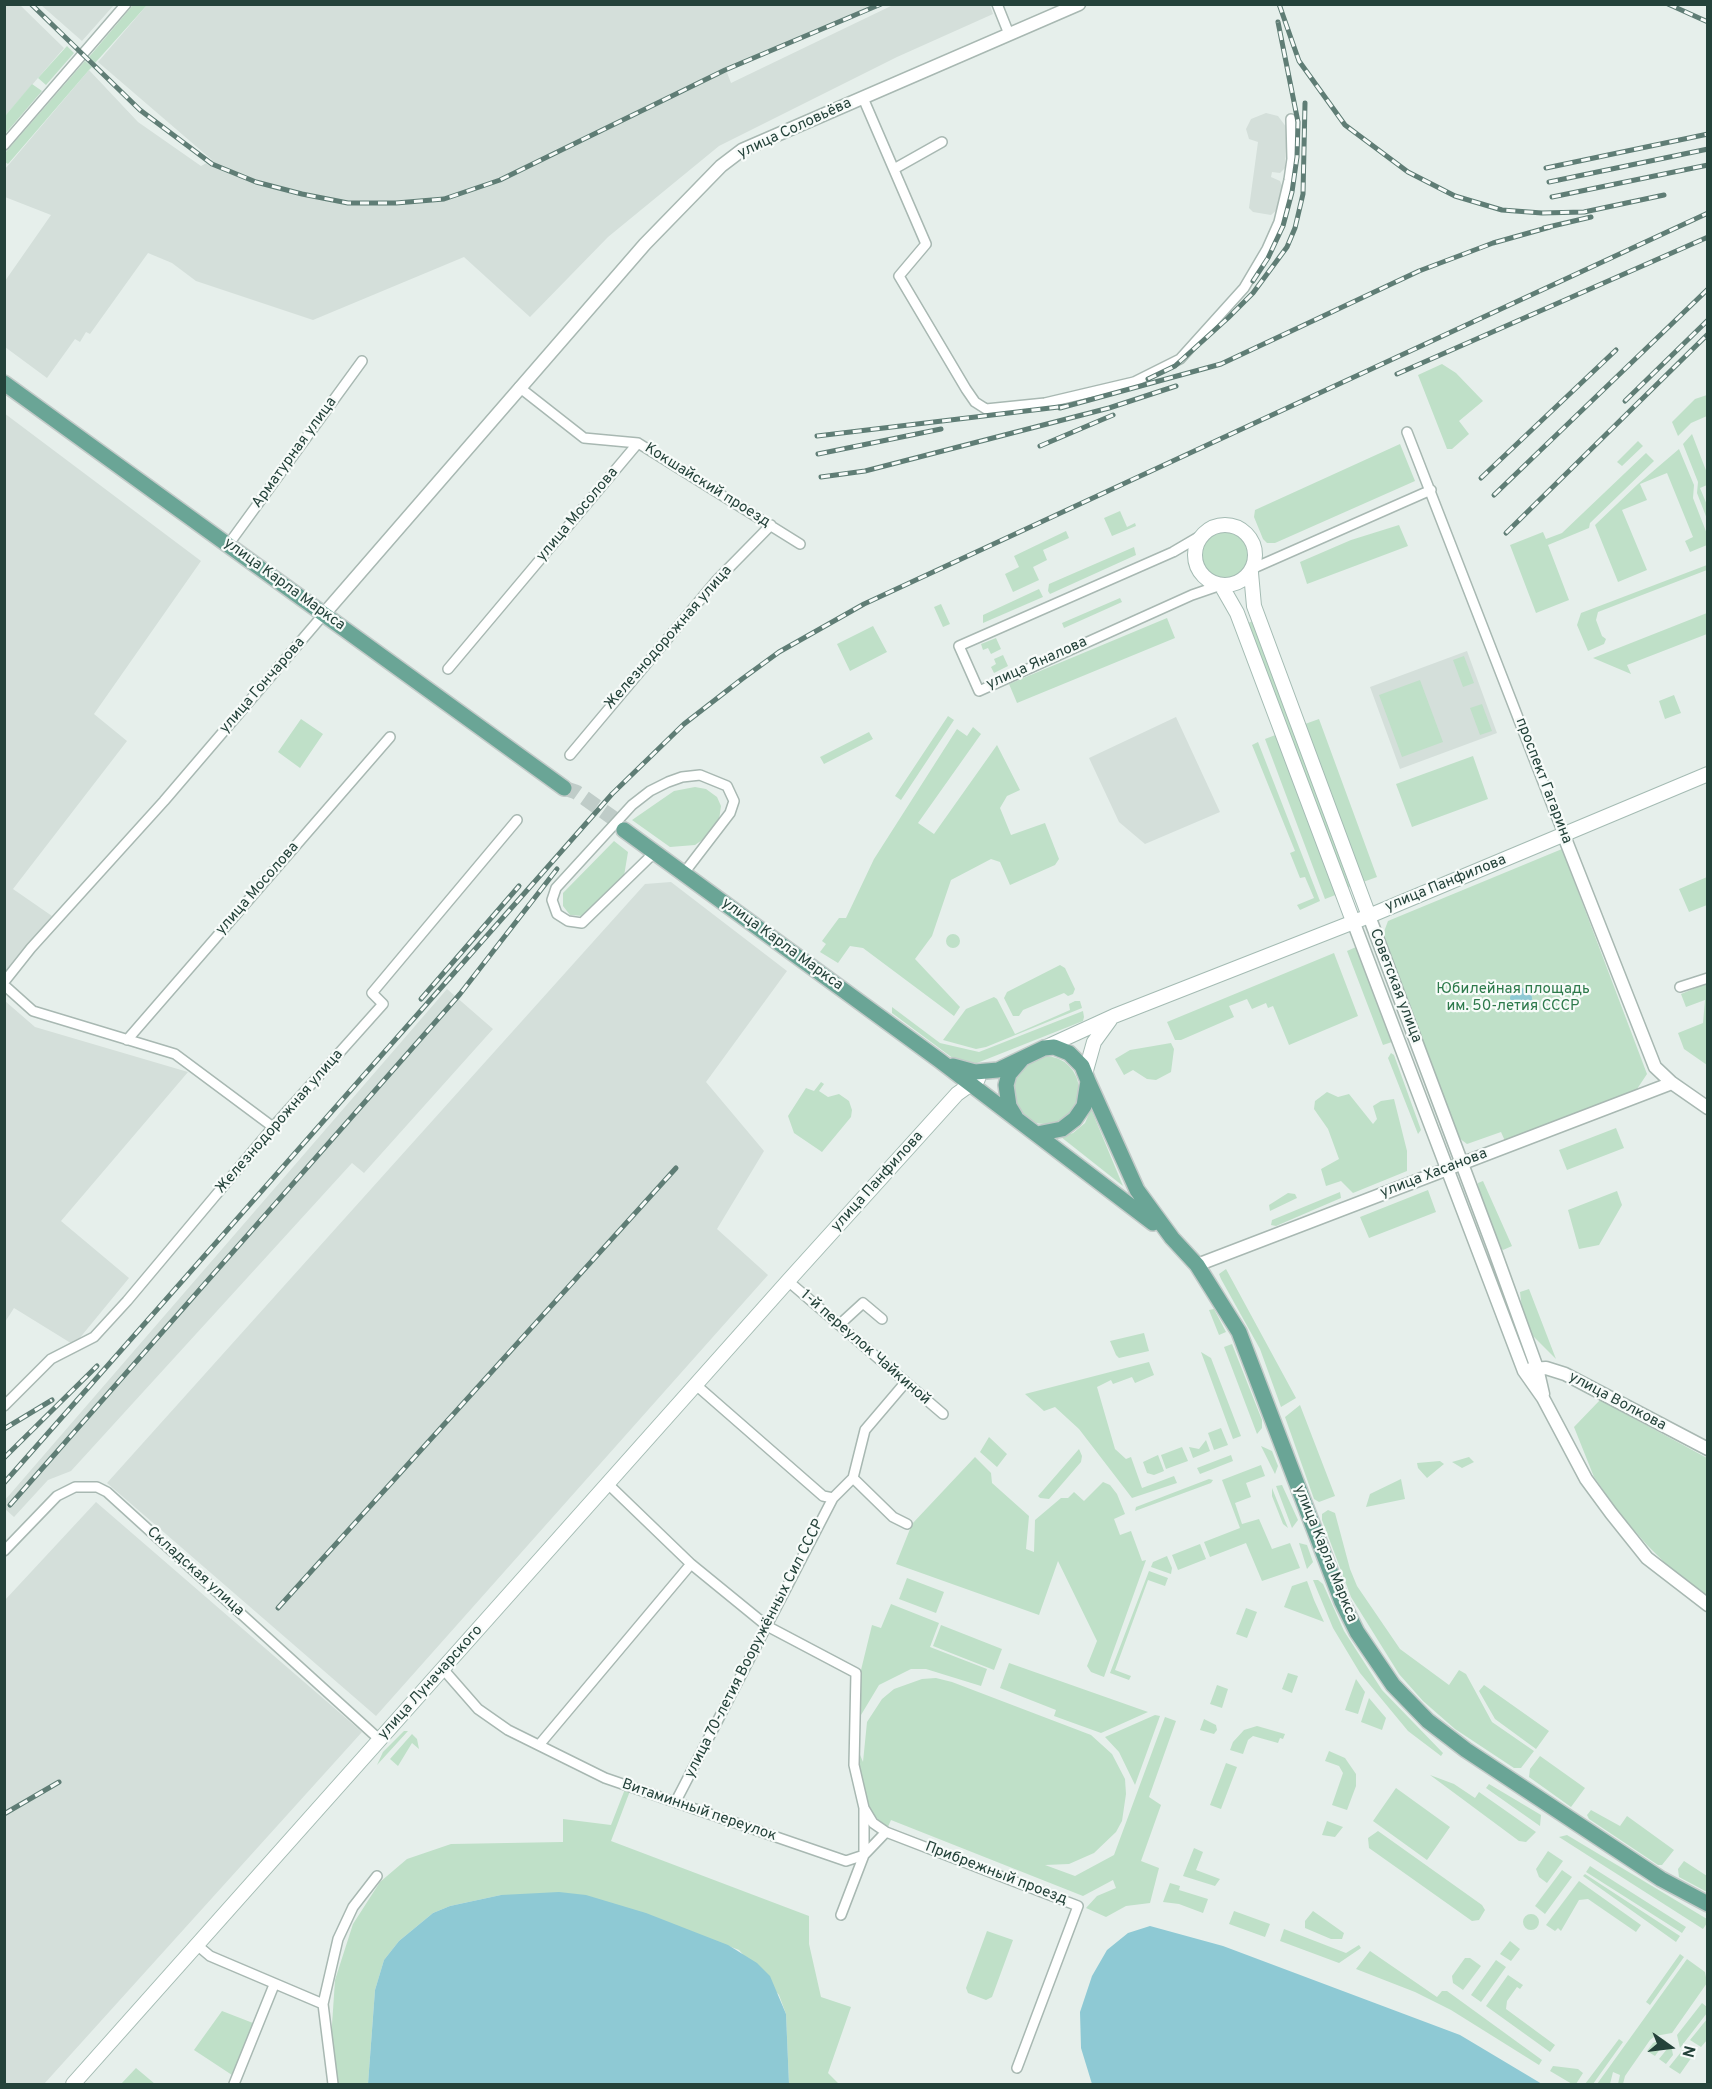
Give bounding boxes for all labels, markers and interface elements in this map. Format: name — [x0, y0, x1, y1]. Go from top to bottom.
street label: улица Соловьёва — [735, 95, 855, 163]
street label: Арматурная улица — [249, 394, 341, 512]
street label: Кокшайский проезд — [641, 440, 773, 532]
street label: улица Мосолова — [533, 464, 623, 566]
street label: улица Карла Маркса — [220, 535, 348, 635]
street label: Железнодорожная улица — [602, 562, 736, 714]
street label: улица Гончарова — [216, 634, 310, 738]
street label: улица Яналова — [984, 634, 1090, 694]
street label: проспект Гагарина — [1511, 715, 1575, 847]
street label: улица Мосолова — [213, 839, 303, 939]
street label: улица Панфилова — [1383, 851, 1509, 917]
street label: улица Карла Маркса — [718, 895, 846, 995]
street label: Советская улица — [1365, 926, 1425, 1046]
park label: Юбилейная площадь им. 50-летия СССР — [1436, 981, 1590, 1016]
street label: Железнодорожная улица — [213, 1046, 347, 1198]
street label: улица Панфилова — [828, 1128, 928, 1236]
street label: улица Хасанова — [1378, 1145, 1490, 1203]
street label: 1-й переулок Чайкиной — [796, 1287, 934, 1409]
street label: улица Волкова — [1565, 1369, 1669, 1435]
street label: улица Карла Маркса — [1289, 1483, 1361, 1625]
street label: улица 70-летия Вооружённых Сил СССР — [682, 1517, 828, 1781]
street label: Складская улица — [143, 1524, 247, 1620]
street label: улица Луначарского — [375, 1622, 487, 1744]
street label: Витаминный переулок — [619, 1776, 779, 1846]
street label: Прибрежный проезд — [922, 1839, 1070, 1909]
north arrow — [1640, 2017, 1700, 2077]
text: N — [1676, 2043, 1699, 2059]

